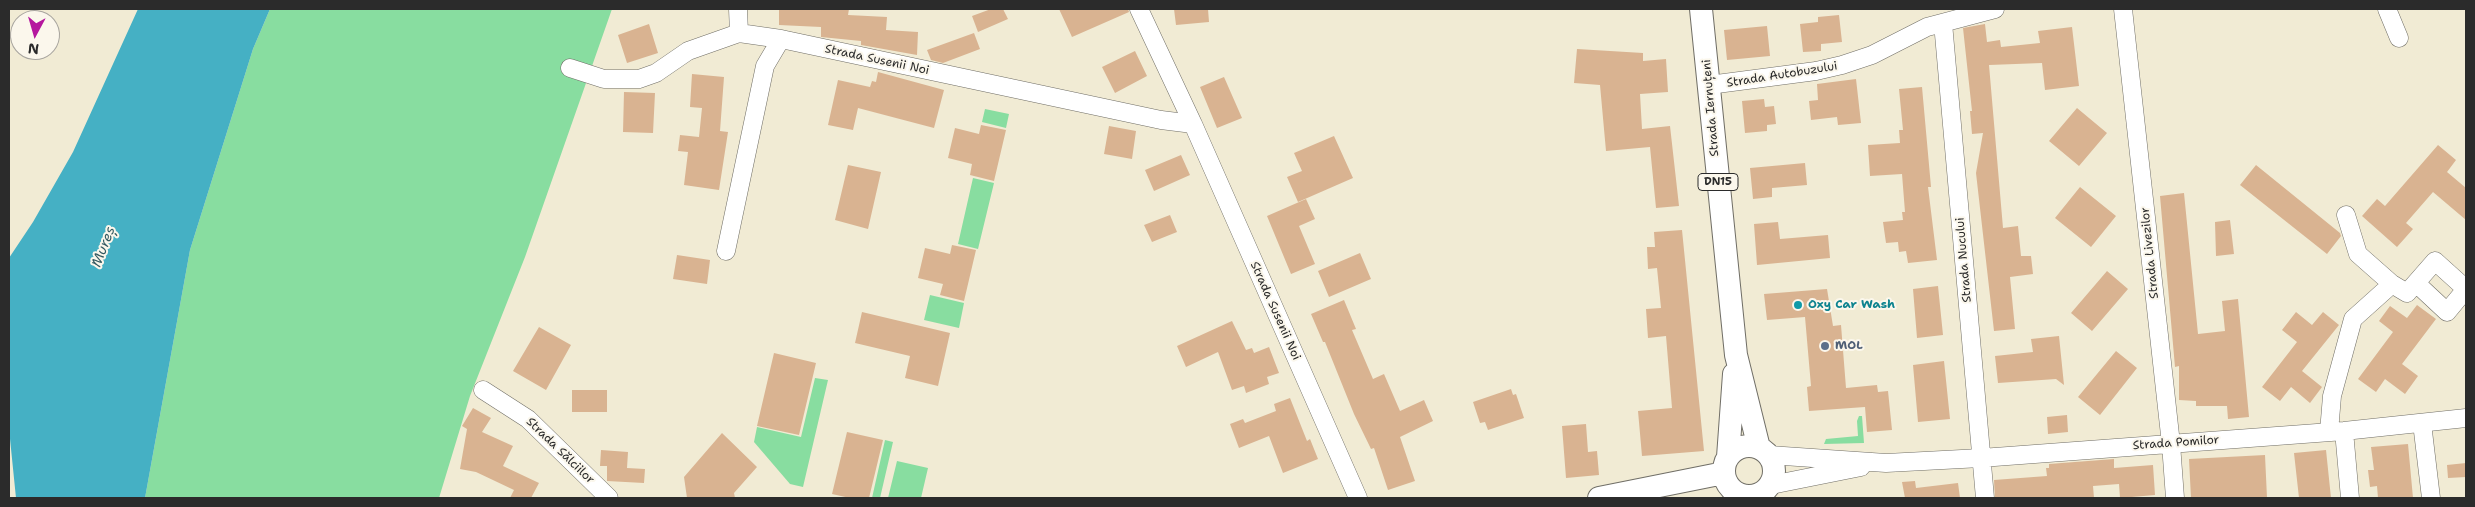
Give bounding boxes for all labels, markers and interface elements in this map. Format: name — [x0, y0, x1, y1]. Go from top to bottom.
north arrow — [10, 10, 60, 60]
text: N — [27, 39, 40, 58]
street label: Strada Susenii Noi — [823, 42, 931, 78]
street label: Strada Iernuțeni — [1700, 59, 1722, 157]
street label: Strada Autobuzului — [1726, 59, 1838, 91]
road number: DN15 — [1698, 173, 1738, 190]
street label: Strada Livezilor — [2138, 207, 2162, 299]
street label: Strada Nucului — [1953, 217, 1975, 303]
water label: Mureș — [89, 224, 119, 270]
street label: Strada Susenii Noi — [1247, 259, 1303, 363]
place label: Oxy Car Wash — [1808, 298, 1895, 312]
marker: Oxy Car Wash — [1792, 299, 1804, 311]
place label: MOL — [1835, 339, 1863, 353]
marker: MOL — [1819, 340, 1831, 352]
street label: Strada Sălciilor — [523, 415, 597, 487]
street label: Strada Pomilor — [2132, 433, 2220, 453]

